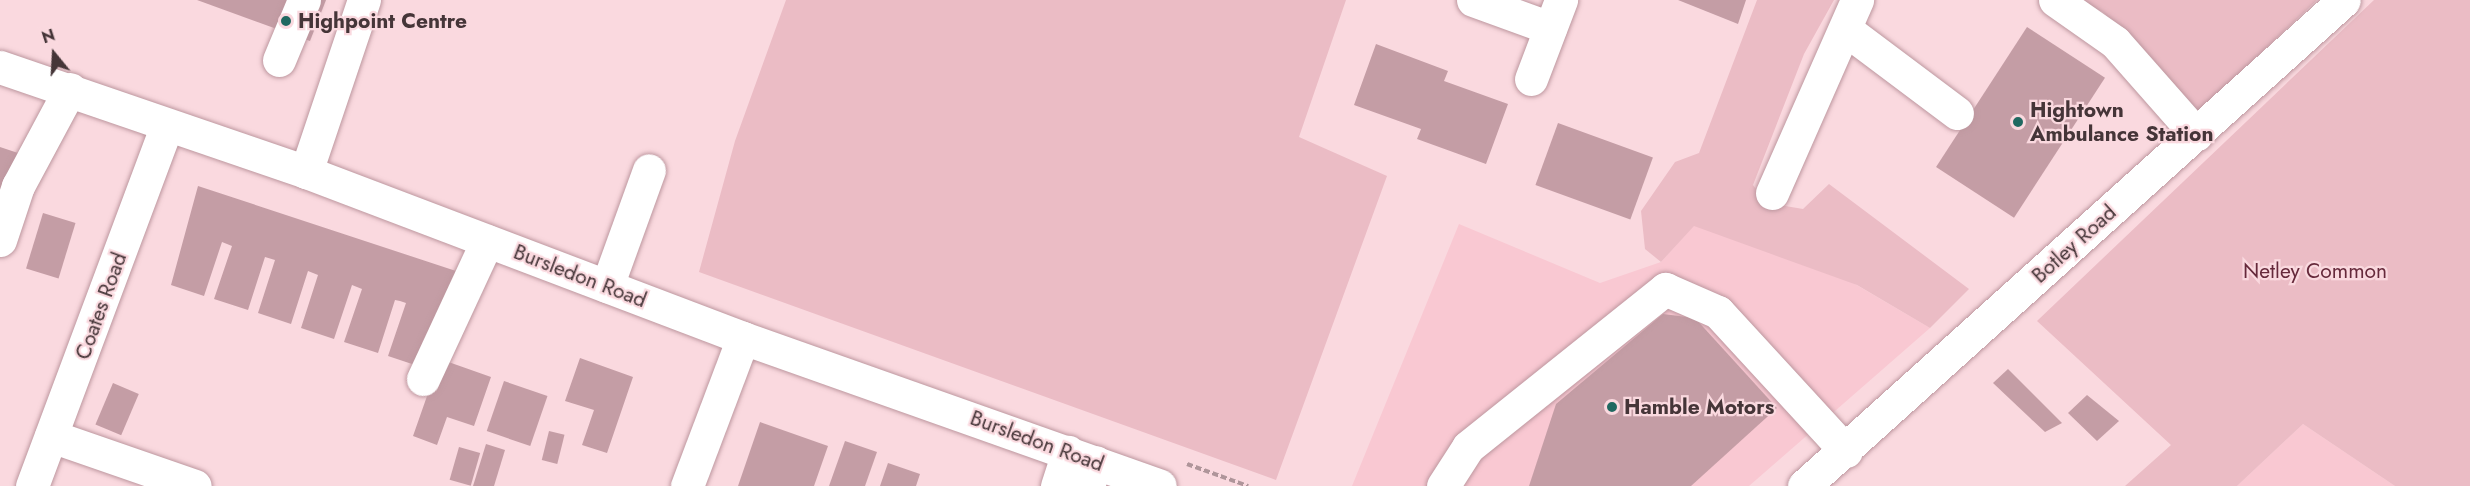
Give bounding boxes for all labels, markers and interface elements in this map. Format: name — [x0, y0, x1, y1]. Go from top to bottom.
place label: Highpoint Centre — [298, 8, 467, 34]
marker: Highpoint Centre — [279, 14, 293, 28]
north arrow — [24, 24, 84, 84]
text: N — [39, 24, 58, 49]
place label: Hightown Ambulance Station — [2030, 97, 2214, 147]
marker: Hightown Ambulance Station — [2011, 115, 2025, 129]
street label: Botley Road — [2027, 200, 2121, 288]
street label: Bursledon Road — [510, 239, 650, 313]
street label: Coates Road — [70, 249, 132, 363]
park label: Netley Common — [2243, 258, 2387, 284]
place label: Hamble Motors — [1624, 394, 1774, 420]
marker: Hamble Motors — [1605, 400, 1619, 414]
street label: Bursledon Road — [967, 405, 1107, 477]

